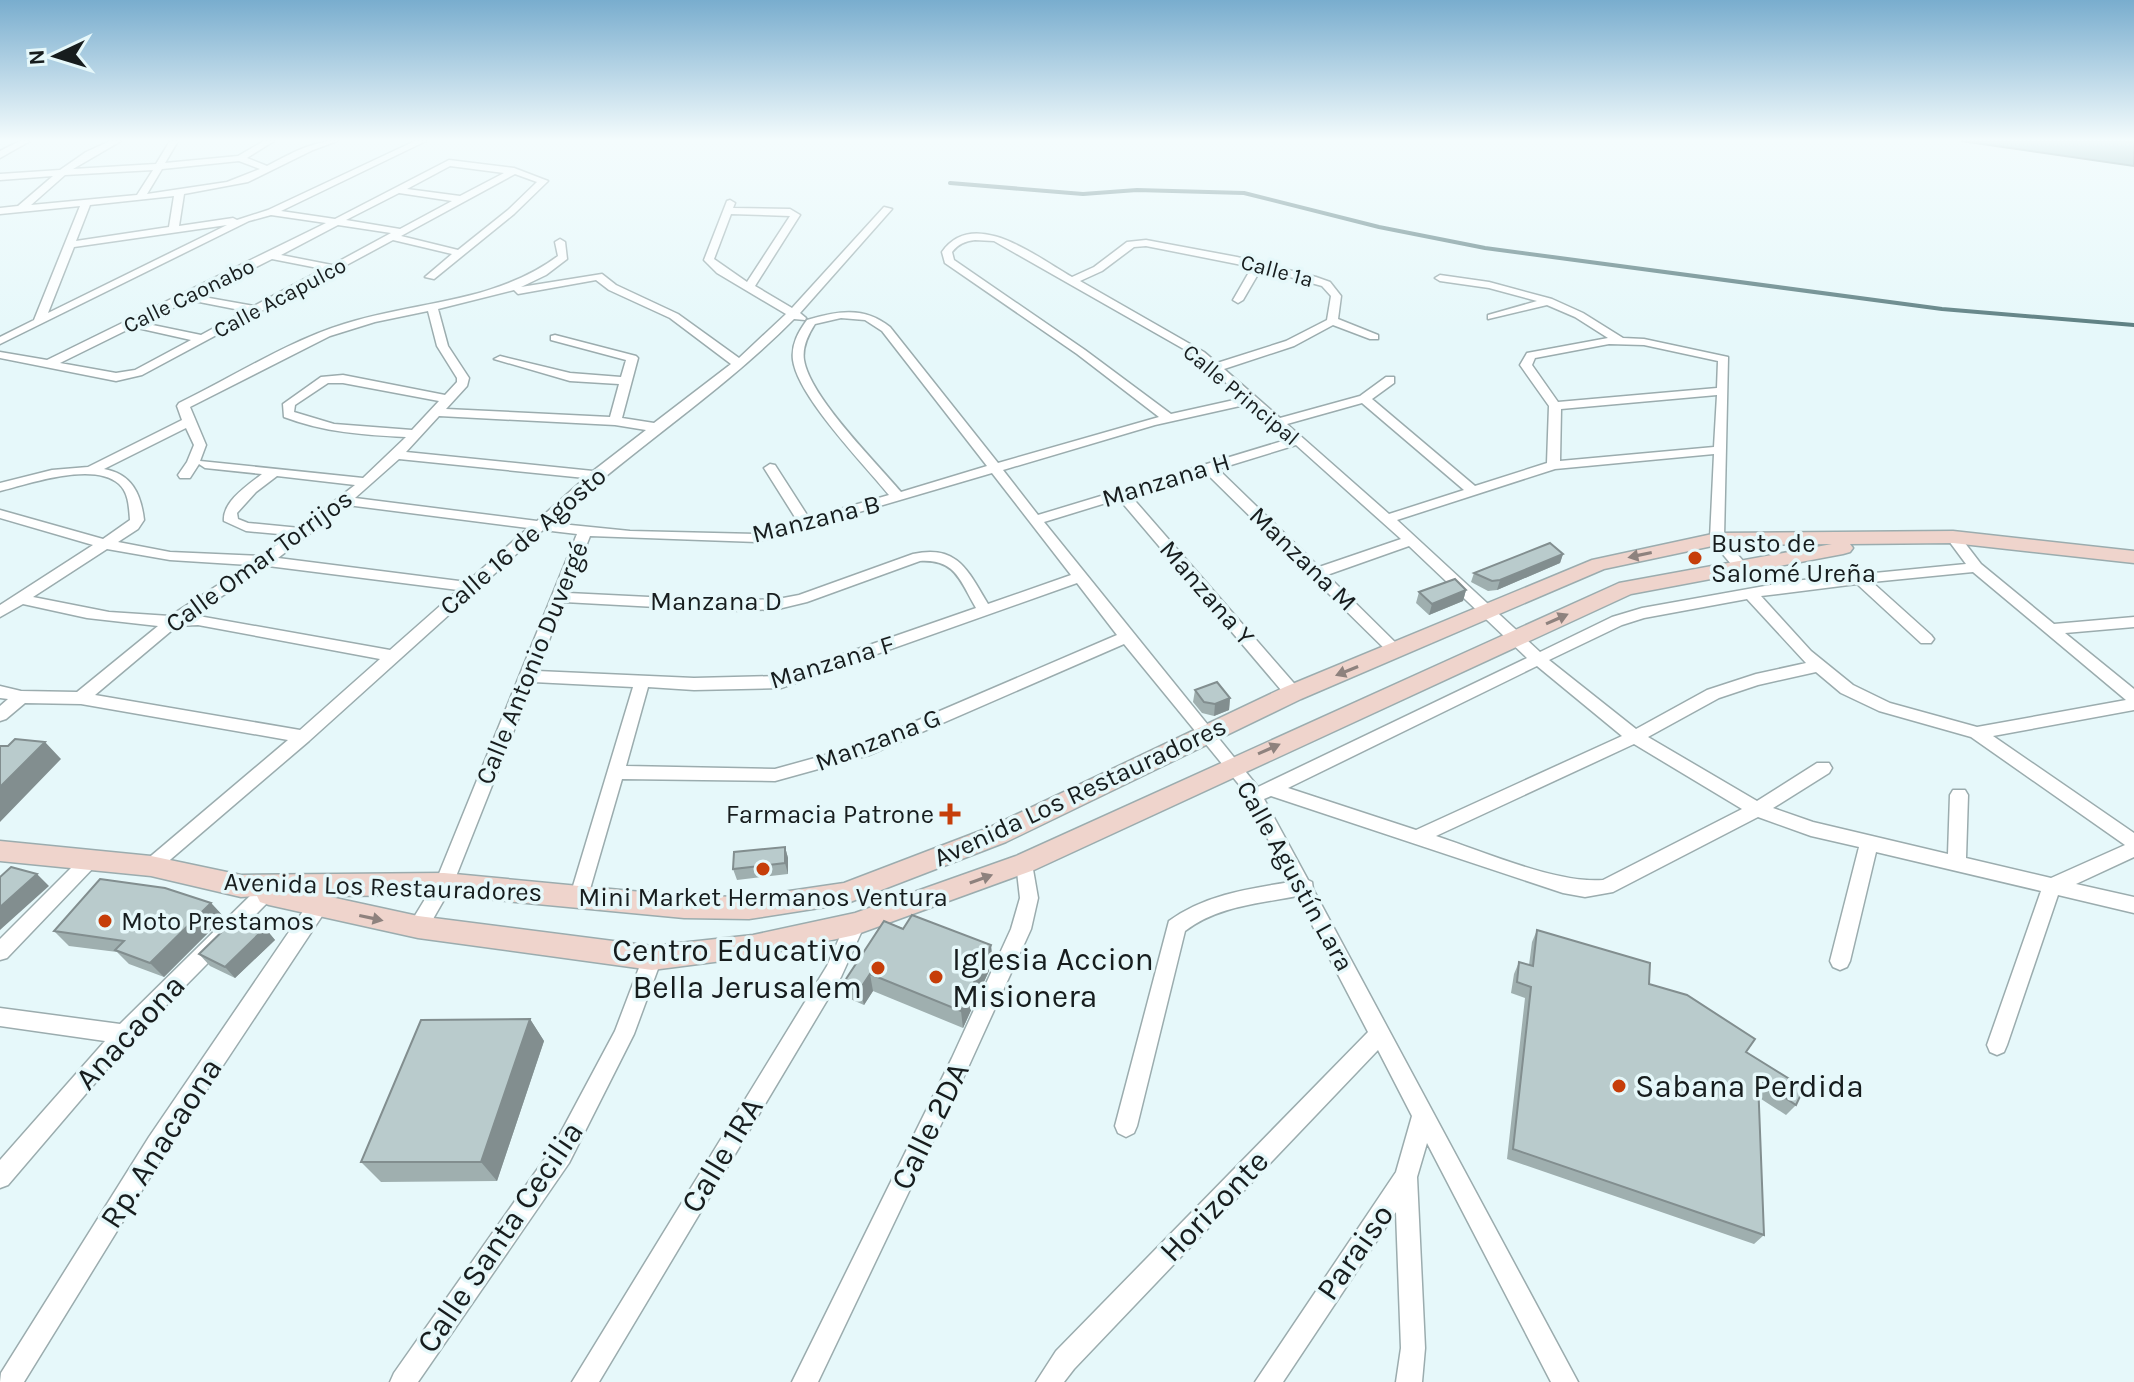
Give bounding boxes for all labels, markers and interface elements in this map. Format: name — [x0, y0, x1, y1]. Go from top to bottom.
north arrow — [16, 16, 96, 96]
text: N — [24, 49, 51, 66]
street label: Calle 1a — [1238, 249, 1316, 293]
street label: Calle Acapulco — [209, 252, 351, 344]
street label: Calle Caonabo — [119, 253, 259, 339]
street label: Calle Principal — [1178, 339, 1304, 451]
street label: Manzana H — [1098, 446, 1234, 514]
street label: Calle 16 de Agosto — [433, 460, 613, 622]
street label: Calle Omar Torrijos — [160, 483, 358, 639]
street label: Manzana B — [749, 488, 883, 550]
street label: Manzana M — [1243, 500, 1363, 618]
place label: Busto de Salomé Ureña — [1711, 528, 1876, 589]
street label: Manzana Y — [1153, 534, 1262, 652]
street label: Calle Antonio Duvergé — [469, 537, 595, 789]
one-way arrow — [1628, 549, 1653, 562]
marker: Busto de Salomé Ureña — [1686, 549, 1704, 567]
street label: Manzana D — [650, 586, 782, 617]
one-way arrow — [1545, 612, 1569, 626]
street label: Manzana F — [766, 628, 898, 696]
one-way arrow — [1335, 664, 1359, 677]
street label: Manzana G — [811, 702, 945, 778]
street label: Avenida Los Restauradores — [929, 711, 1231, 873]
one-way arrow — [1257, 742, 1281, 756]
street label: Calle Agustín Lara — [1230, 775, 1360, 977]
place label: Farmacia Patrone — [726, 799, 934, 830]
marker: Farmacia Patrone — [941, 805, 959, 823]
marker: Mini Market Hermanos Ventura — [754, 860, 772, 878]
street label: Avenida Los Restauradores — [223, 866, 543, 908]
one-way arrow — [969, 872, 993, 884]
place label: Mini Market Hermanos Ventura — [578, 882, 948, 913]
place label: Moto Prestamos — [121, 906, 314, 937]
marker: Moto Prestamos — [96, 912, 114, 930]
one-way arrow — [359, 912, 384, 925]
place label: Centro Educativo Bella Jerusalem — [612, 932, 862, 1006]
place label: Iglesia Accion Misionera — [952, 941, 1154, 1015]
marker: Centro Educativo Bella Jerusalem — [869, 959, 887, 977]
street label: Anacaona — [67, 967, 193, 1097]
marker: Iglesia Accion Misionera — [927, 968, 945, 986]
street label: Rp. Anacaona — [92, 1051, 230, 1235]
street label: Calle 2DA — [883, 1056, 977, 1196]
place label: Sabana Perdida — [1635, 1068, 1864, 1105]
marker: Sabana Perdida — [1610, 1077, 1628, 1095]
street label: Calle 1RA — [673, 1091, 771, 1219]
street label: Calle Santa Cecilia — [409, 1114, 591, 1360]
street label: Horizonte — [1152, 1143, 1276, 1269]
street label: Paraiso — [1309, 1197, 1401, 1307]

